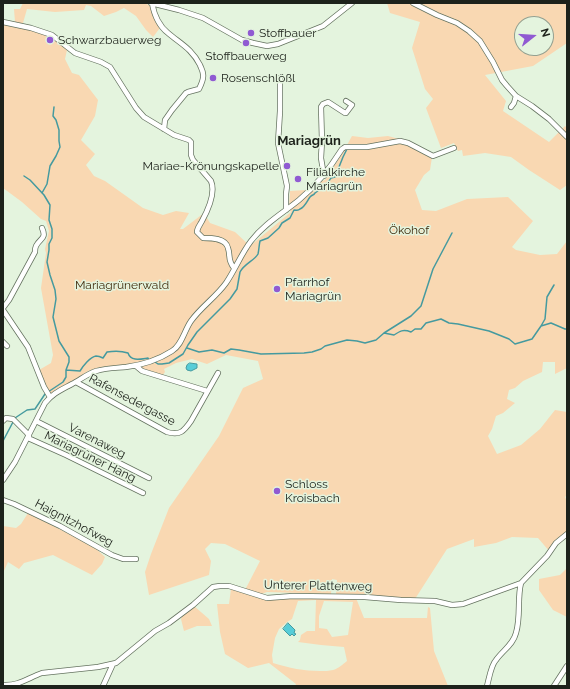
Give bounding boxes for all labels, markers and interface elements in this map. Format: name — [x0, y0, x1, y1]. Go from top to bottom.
north arrow — [514, 16, 554, 56]
place label: Stoffbauer — [259, 26, 316, 40]
text: N — [538, 27, 552, 39]
marker: Stoffbauer — [246, 28, 256, 38]
place label: Schwarzbauerweg — [58, 33, 161, 47]
marker: Schwarzbauerweg — [45, 35, 55, 45]
marker: Stoffbauerweg — [241, 38, 251, 48]
place label: Stoffbauerweg — [205, 49, 287, 63]
place label: Rosenschlößl — [221, 71, 295, 85]
marker: Rosenschlößl — [208, 73, 218, 83]
district label: Mariagrün — [277, 133, 341, 149]
place label: Mariae-Krönungskapelle — [142, 159, 279, 173]
marker: Mariae-Krönungskapelle — [282, 161, 292, 171]
place label: Filialkirche Mariagrün — [306, 165, 365, 193]
marker: Filialkirche Mariagrün — [293, 174, 303, 184]
park label: Ökohof — [389, 223, 429, 237]
place label: Pfarrhof Mariagrün — [285, 275, 341, 303]
park label: Mariagrünerwald — [75, 278, 169, 292]
marker: Pfarrhof Mariagrün — [272, 284, 282, 294]
street label: Rafensedergasse — [86, 371, 178, 429]
street label: Varenaweg — [66, 420, 128, 462]
street label: Mariagrüner Hang — [42, 429, 138, 485]
place label: Schloss Kroisbach — [285, 477, 340, 505]
marker: Schloss Kroisbach — [272, 486, 282, 496]
street label: Haignitzhofweg — [32, 496, 116, 550]
street label: Unterer Plattenweg — [264, 578, 372, 594]

